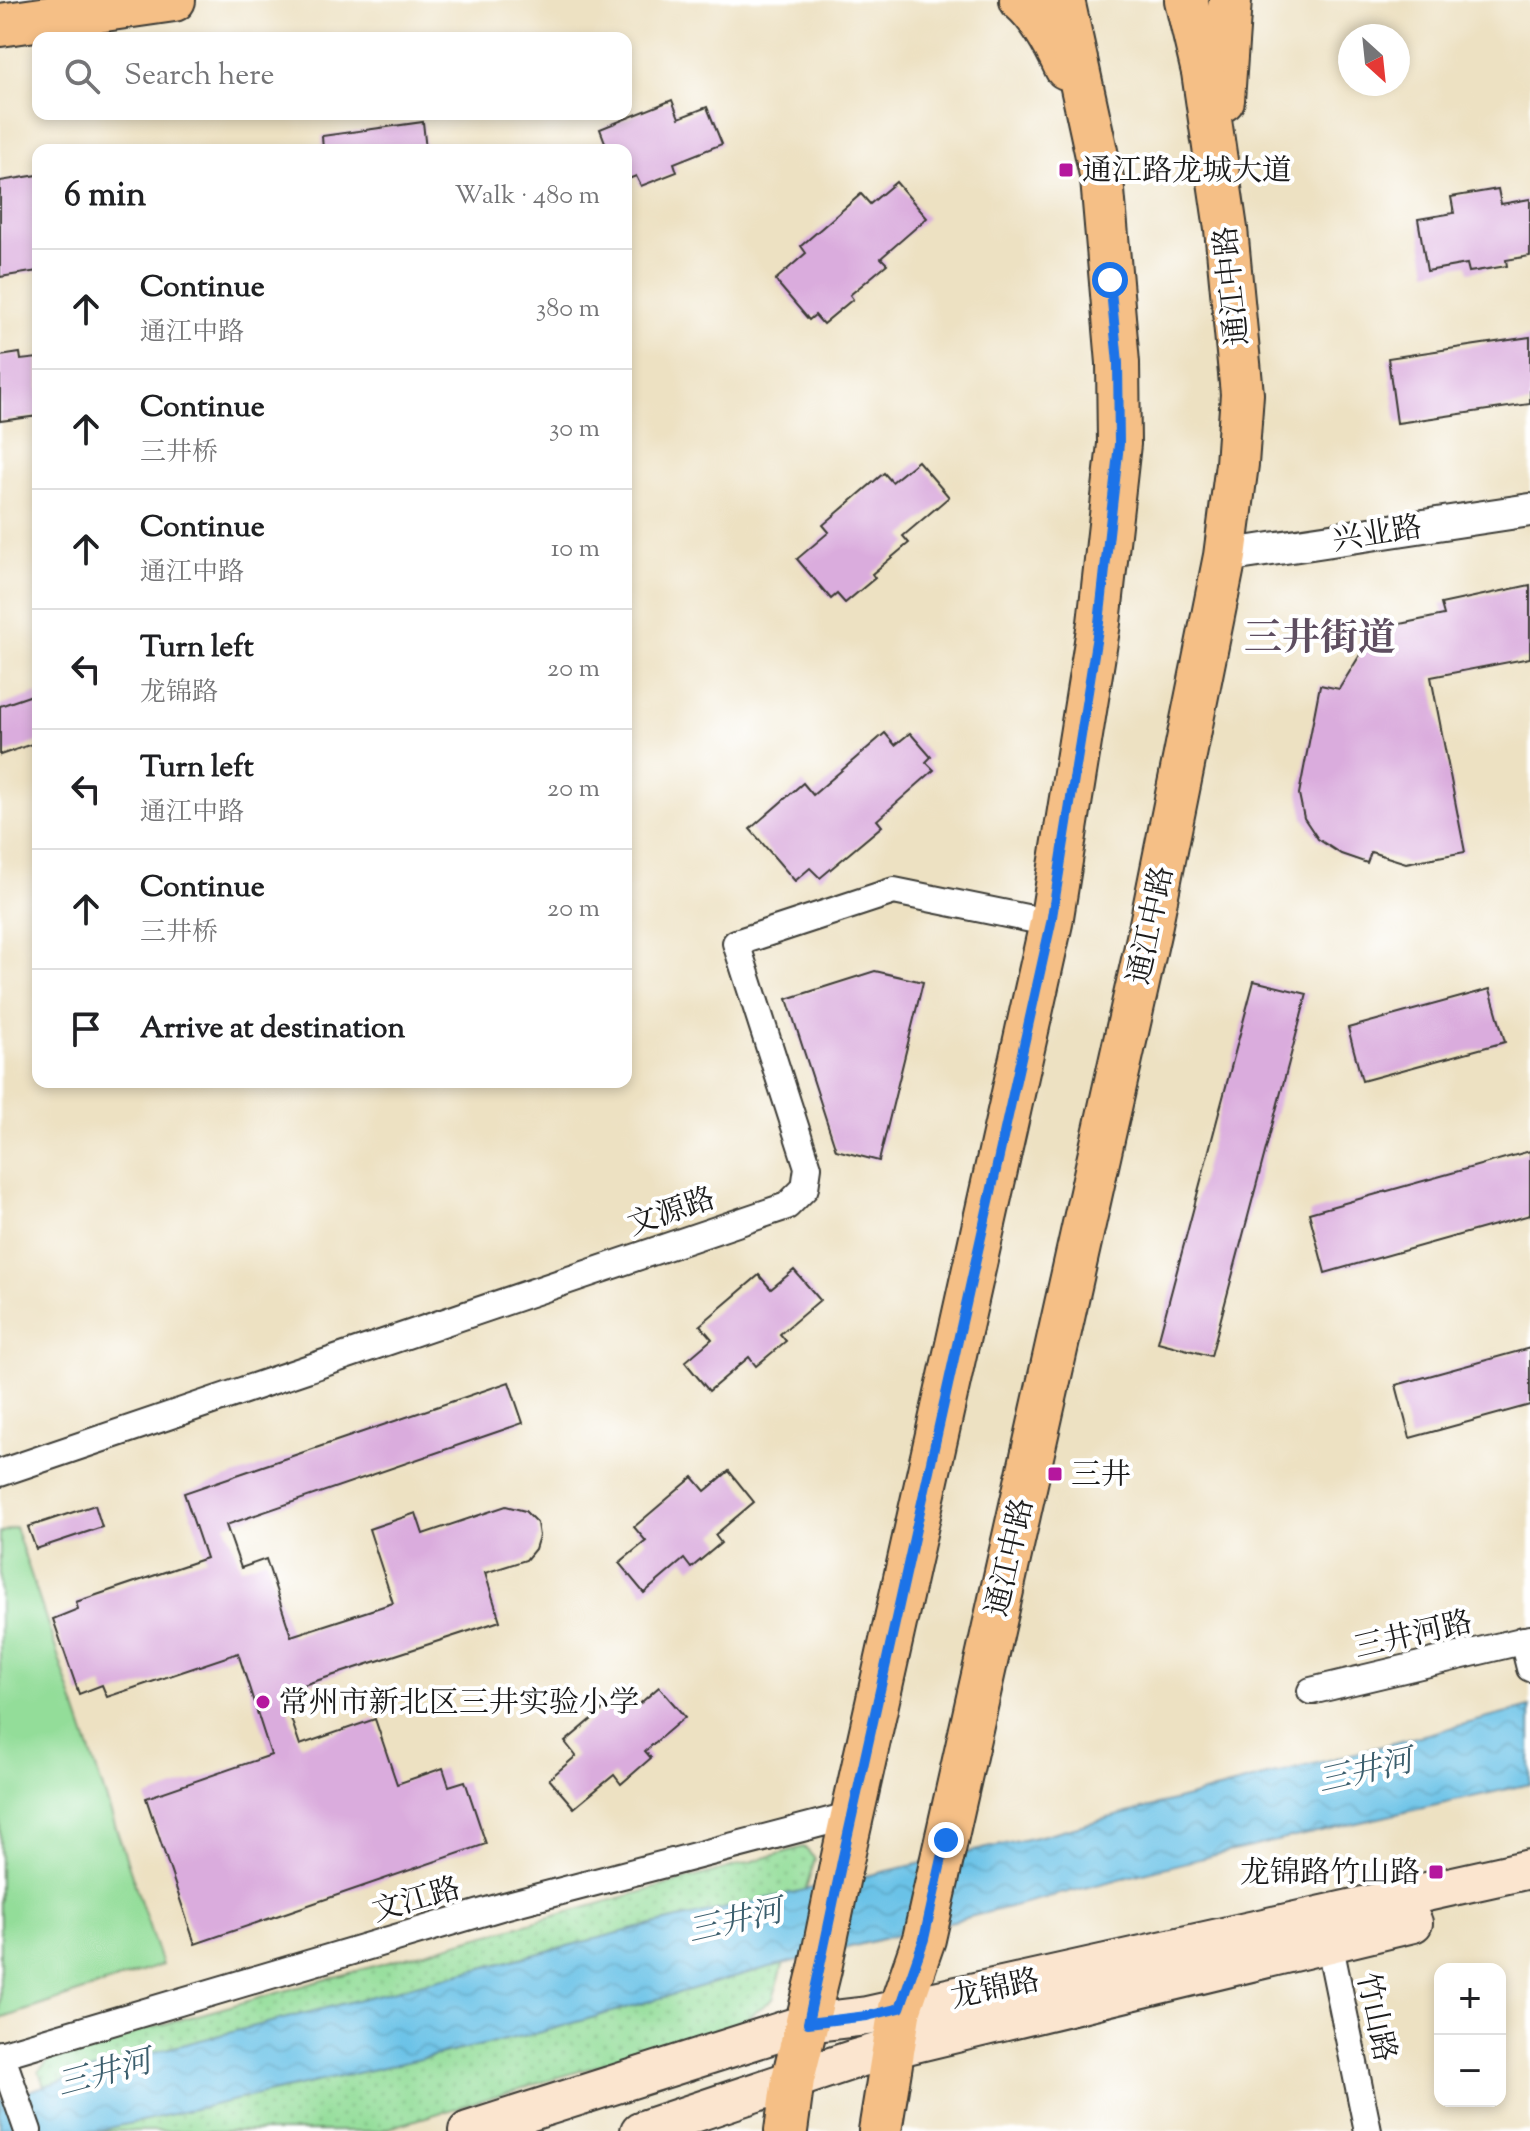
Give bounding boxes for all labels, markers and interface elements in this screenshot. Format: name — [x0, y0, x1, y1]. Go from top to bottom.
north arrow — [1338, 24, 1410, 96]
search box — [32, 32, 632, 120]
icon: search — [60, 54, 104, 98]
text: Search here — [124, 55, 274, 98]
place label: 通江路龙城大道 — [1082, 151, 1292, 194]
marker: 通江路龙城大道 — [1057, 161, 1075, 179]
text: 6 min — [64, 172, 146, 221]
text: Walk · 480 m — [454, 178, 600, 215]
street label: 通江中路 — [1206, 224, 1261, 348]
route start — [1092, 262, 1128, 298]
text: Continue — [140, 267, 265, 310]
icon: ahead — [64, 287, 108, 331]
text: 380 m — [536, 291, 600, 328]
text: 通江中路 — [140, 315, 244, 352]
text: Continue — [140, 387, 265, 430]
icon: ahead — [64, 407, 108, 451]
text: 30 m — [549, 411, 600, 448]
text: 三井桥 — [140, 435, 218, 472]
text: Continue — [140, 507, 265, 550]
street label: 兴业路 — [1330, 507, 1425, 564]
icon: ahead — [64, 527, 108, 571]
text: 10 m — [551, 531, 600, 568]
text: 通江中路 — [140, 555, 244, 592]
district label: 三井街道 — [1244, 614, 1396, 668]
text: Turn left — [140, 627, 254, 670]
icon: left — [64, 647, 108, 691]
text: 20 m — [547, 651, 600, 688]
text: 龙锦路 — [140, 675, 218, 712]
text: Turn left — [140, 747, 254, 790]
icon: left — [64, 767, 108, 811]
text: 20 m — [547, 771, 600, 808]
text: 通江中路 — [140, 795, 244, 832]
street label: 通江中路 — [1119, 862, 1186, 989]
text: Continue — [140, 867, 265, 910]
icon: ahead — [64, 887, 108, 931]
text: 20 m — [547, 891, 600, 928]
text: 三井桥 — [140, 915, 218, 952]
icon: arrive — [64, 1007, 108, 1051]
text: Arrive at destination — [140, 1008, 405, 1051]
street label: 文源路 — [622, 1178, 721, 1248]
place label: 三井 — [1071, 1455, 1131, 1498]
marker: 三井 — [1046, 1465, 1064, 1483]
street label: 通江中路 — [977, 1494, 1046, 1621]
street label: 三井河路 — [1350, 1602, 1477, 1671]
place label: 常州市新北区三井实验小学 — [279, 1683, 639, 1726]
marker: 常州市新北区三井实验小学 — [254, 1693, 272, 1711]
water label: 三井河 — [1314, 1739, 1422, 1806]
route end — [928, 1822, 964, 1858]
place label: 龙锦路竹山路 — [1240, 1853, 1420, 1896]
marker: 龙锦路竹山路 — [1427, 1863, 1445, 1881]
street label: 文江路 — [368, 1868, 466, 1934]
water label: 三井河 — [684, 1889, 792, 1956]
street label: 龙锦路 — [947, 1960, 1044, 2021]
map controls — [1434, 1963, 1506, 2107]
button: + — [1434, 1963, 1506, 2035]
street label: 竹山路 — [1344, 1969, 1405, 2066]
button: − — [1434, 2035, 1506, 2107]
water label: 三井河 — [52, 2039, 162, 2110]

